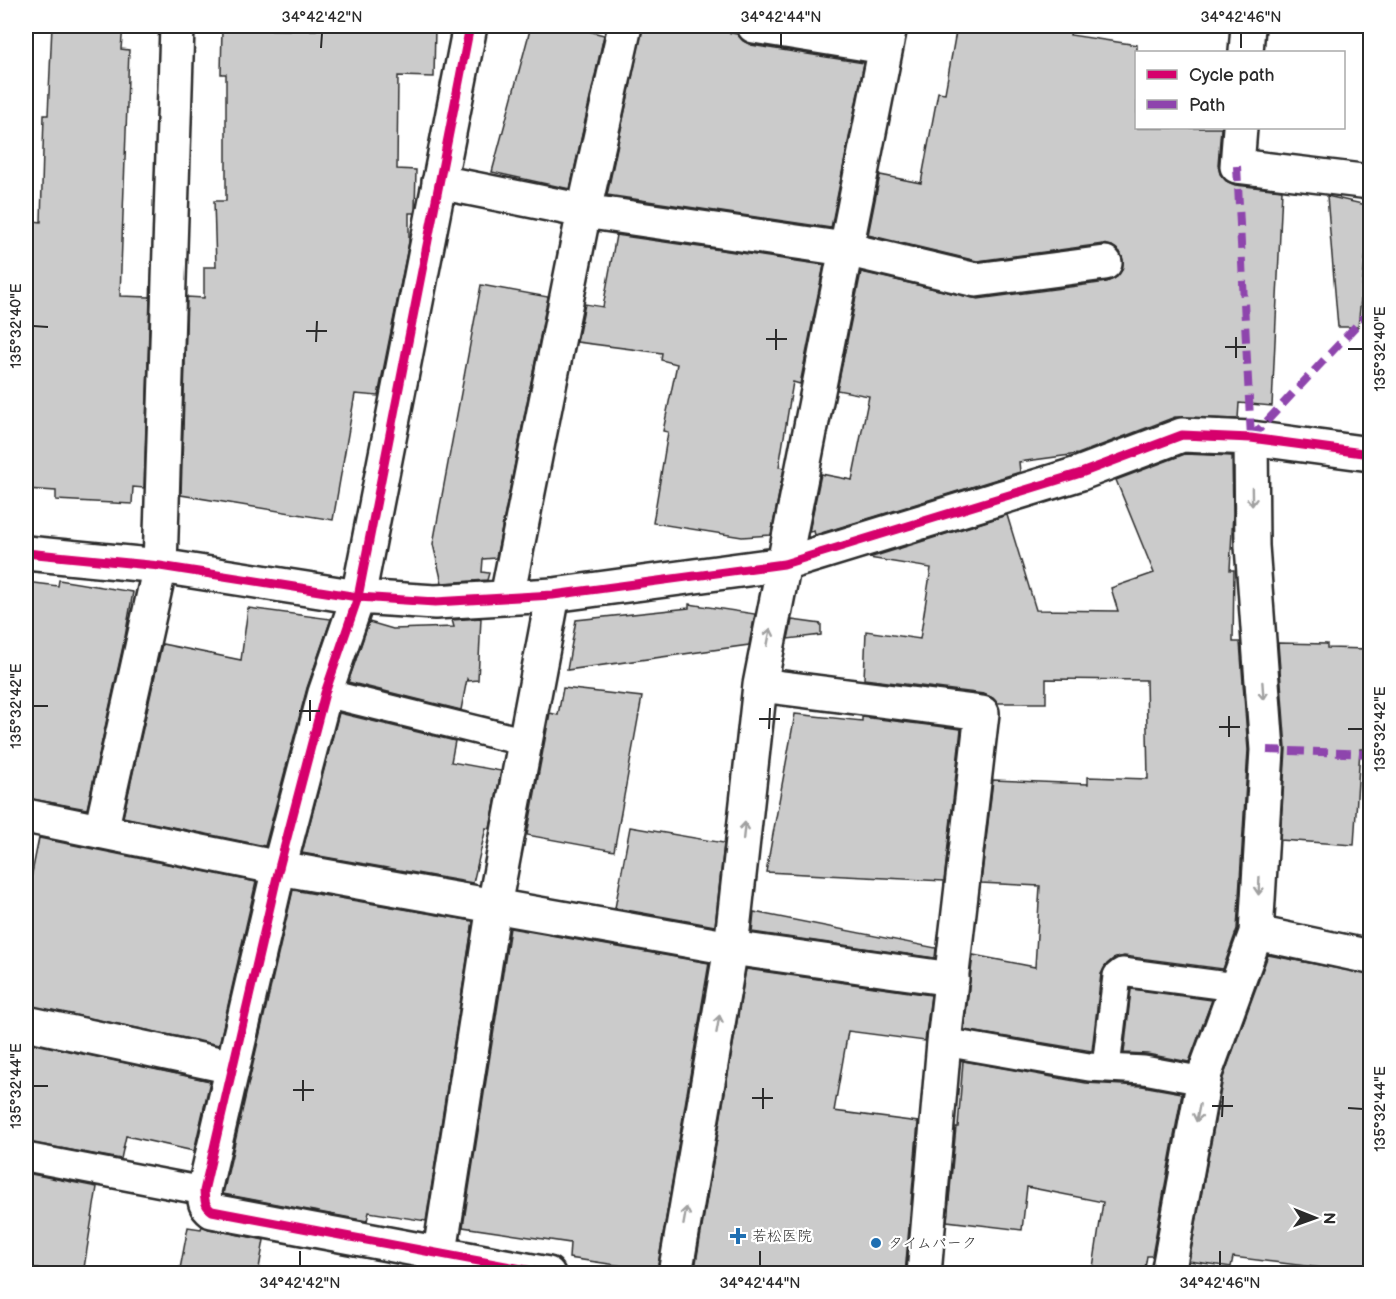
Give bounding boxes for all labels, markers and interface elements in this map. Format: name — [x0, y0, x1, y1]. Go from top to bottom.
text: 34°42'42"N — [282, 8, 362, 27]
text: 34°42'44"N — [740, 8, 822, 27]
text: 34°42'46"N — [1200, 8, 1282, 27]
legend — [1135, 51, 1345, 129]
text: Cycle path — [1189, 65, 1275, 86]
text: Path — [1189, 95, 1225, 116]
text: 135°32'40"E — [7, 283, 26, 369]
text: 135°32'40"E — [1371, 306, 1390, 392]
one-way arrow — [1246, 486, 1257, 506]
one-way arrow — [764, 628, 775, 648]
text: 135°32'42"E — [7, 663, 26, 749]
one-way arrow — [1258, 681, 1269, 701]
text: 135°32'42"E — [1371, 686, 1390, 772]
one-way arrow — [739, 821, 750, 841]
one-way arrow — [1253, 875, 1264, 895]
one-way arrow — [713, 1014, 724, 1034]
text: 135°32'44"E — [7, 1043, 26, 1129]
text: 135°32'44"E — [1371, 1066, 1390, 1152]
one-way arrow — [1192, 1103, 1203, 1122]
north arrow — [1285, 1188, 1345, 1248]
one-way arrow — [680, 1207, 691, 1226]
text: N — [1319, 1212, 1338, 1224]
marker: 若松医院 — [729, 1227, 747, 1245]
place label: 若松医院 — [752, 1227, 812, 1246]
place label: タイムパーク — [888, 1234, 977, 1253]
marker: タイムパーク — [869, 1236, 883, 1250]
text: 34°42'42"N — [260, 1274, 340, 1293]
text: 34°42'44"N — [719, 1274, 801, 1293]
text: 34°42'46"N — [1179, 1274, 1261, 1293]

